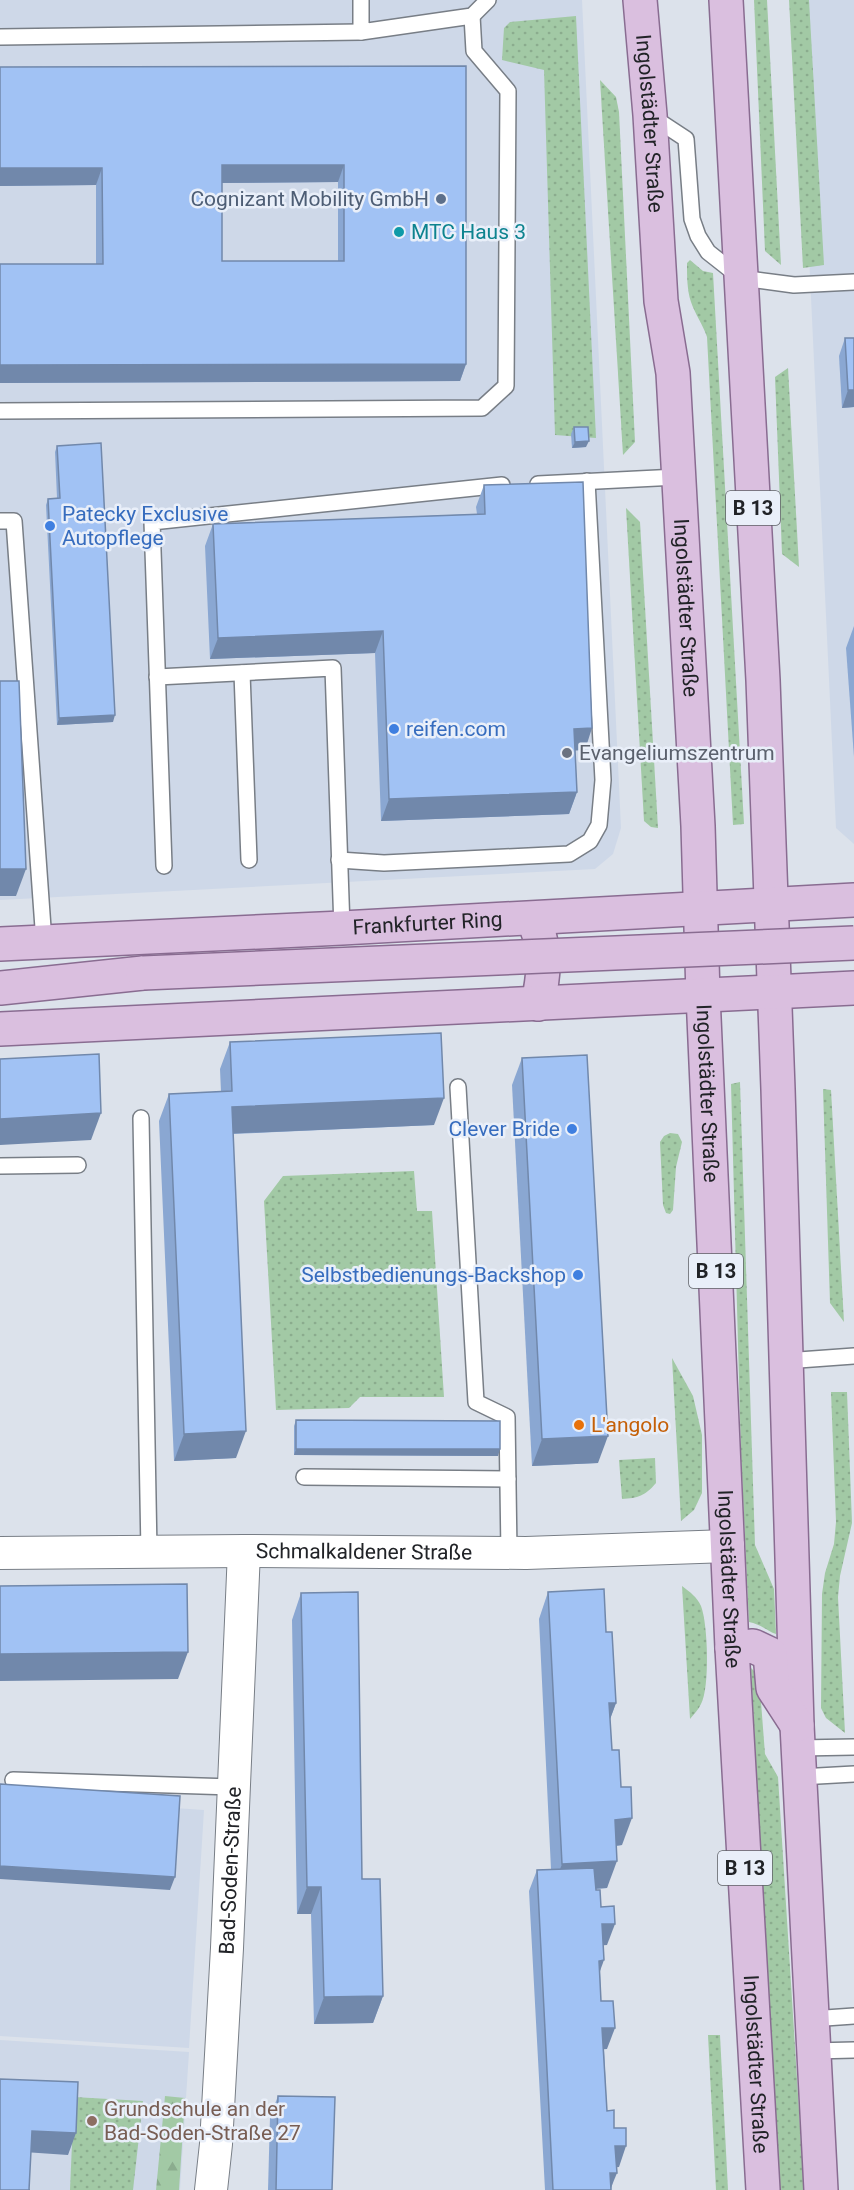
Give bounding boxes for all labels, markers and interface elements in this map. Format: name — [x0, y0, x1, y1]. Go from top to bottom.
street label: Ingolstädter Straße — [631, 33, 668, 213]
place label: Cognizant Mobility GmbH — [190, 187, 429, 211]
marker: Cognizant Mobility GmbH — [434, 192, 448, 206]
place label: MTC Haus 3 — [411, 220, 526, 244]
marker: MTC Haus 3 — [392, 225, 406, 239]
road number: B 13 — [726, 491, 780, 525]
place label: Patecky Exclusive Autopflege — [62, 502, 228, 550]
street label: Ingolstädter Straße — [669, 518, 703, 698]
marker: Patecky Exclusive Autopflege — [43, 519, 57, 533]
place label: reifen.com — [406, 717, 506, 741]
marker: reifen.com — [387, 722, 401, 736]
place label: Evangeliumszentrum — [579, 741, 775, 765]
marker: Evangeliumszentrum — [560, 746, 574, 760]
street label: Frankfurter Ring — [352, 907, 503, 939]
street label: Ingolstädter Straße — [691, 1004, 723, 1183]
place label: Clever Bride — [448, 1117, 560, 1141]
marker: Clever Bride — [565, 1122, 579, 1136]
road number: B 13 — [689, 1254, 743, 1288]
place label: Selbstbedienungs-Backshop — [301, 1263, 566, 1287]
marker: Selbstbedienungs-Backshop — [571, 1268, 585, 1282]
place label: L'angolo — [591, 1413, 669, 1437]
marker: L'angolo — [572, 1418, 586, 1432]
street label: Ingolstädter Straße — [713, 1489, 745, 1669]
street label: Schmalkaldener Straße — [256, 1539, 472, 1565]
street label: Bad-Soden-Straße — [215, 1786, 246, 1955]
road number: B 13 — [718, 1851, 772, 1885]
street label: Ingolstädter Straße — [739, 1974, 773, 2154]
place label: Grundschule an der Bad-Soden-Straße 27 — [104, 2097, 301, 2145]
marker: Grundschule an der Bad-Soden-Straße 27 — [85, 2114, 99, 2128]

